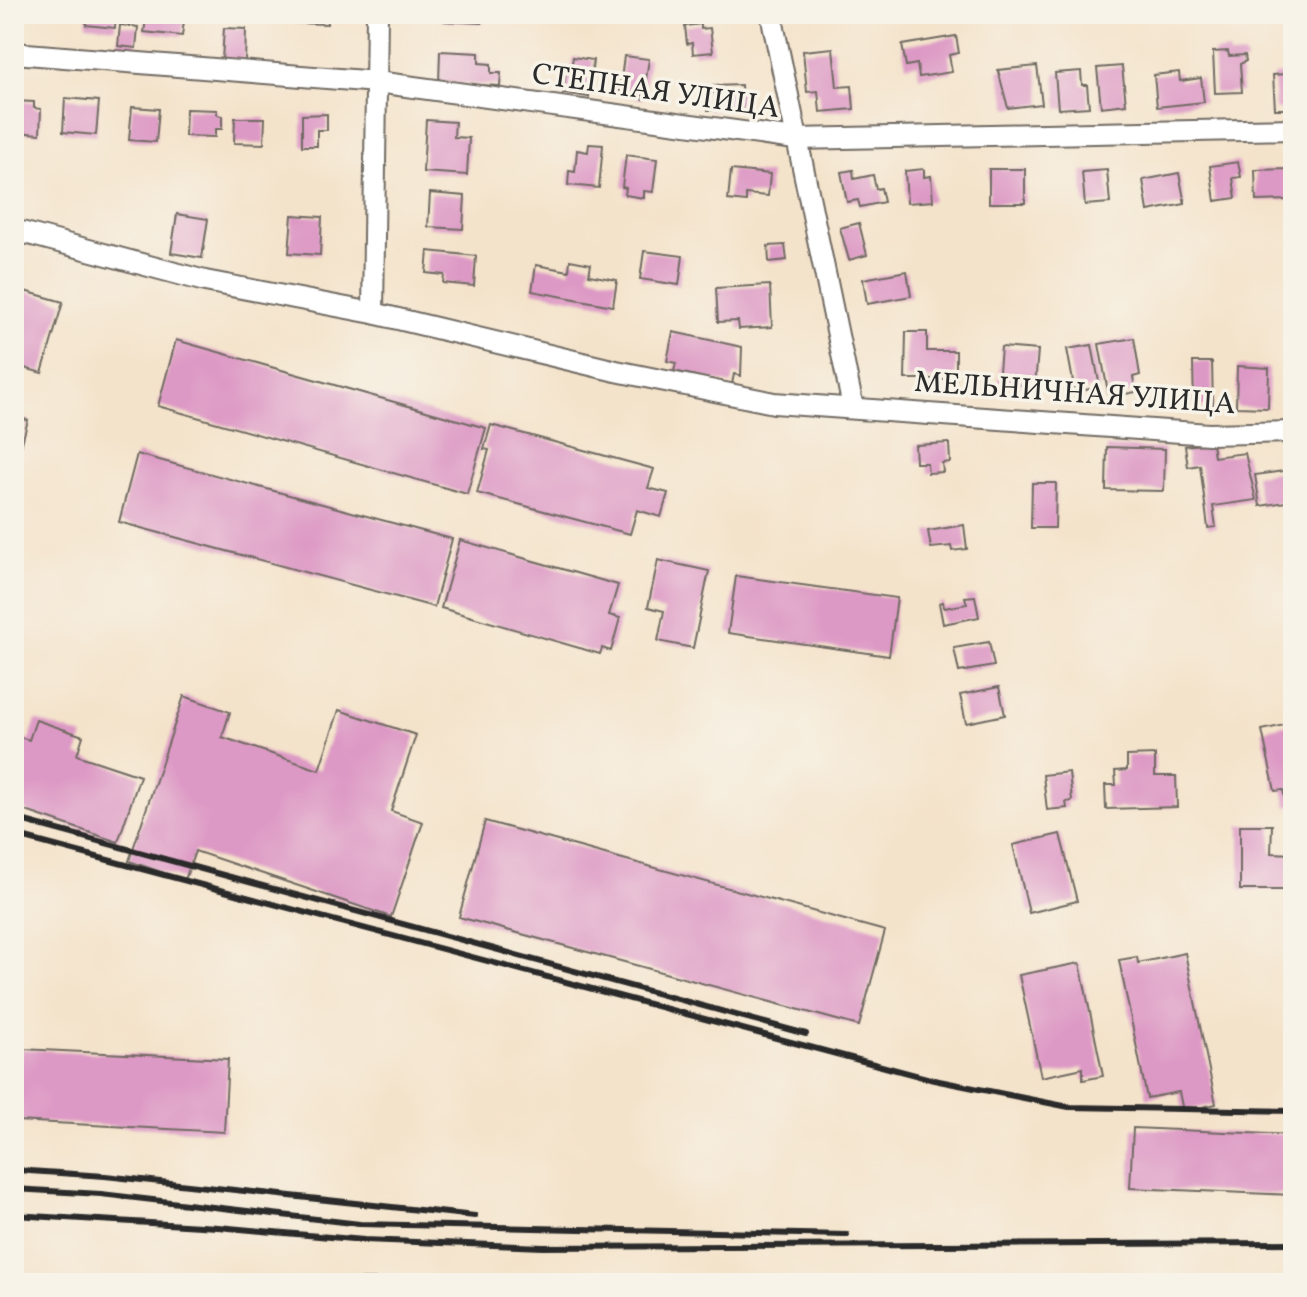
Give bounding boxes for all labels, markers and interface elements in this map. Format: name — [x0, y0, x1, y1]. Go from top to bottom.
street label: СТЕПНАЯ УЛИЦА — [529, 54, 782, 130]
street label: МЕЛЬНИЧНАЯ УЛИЦА — [913, 362, 1237, 426]

